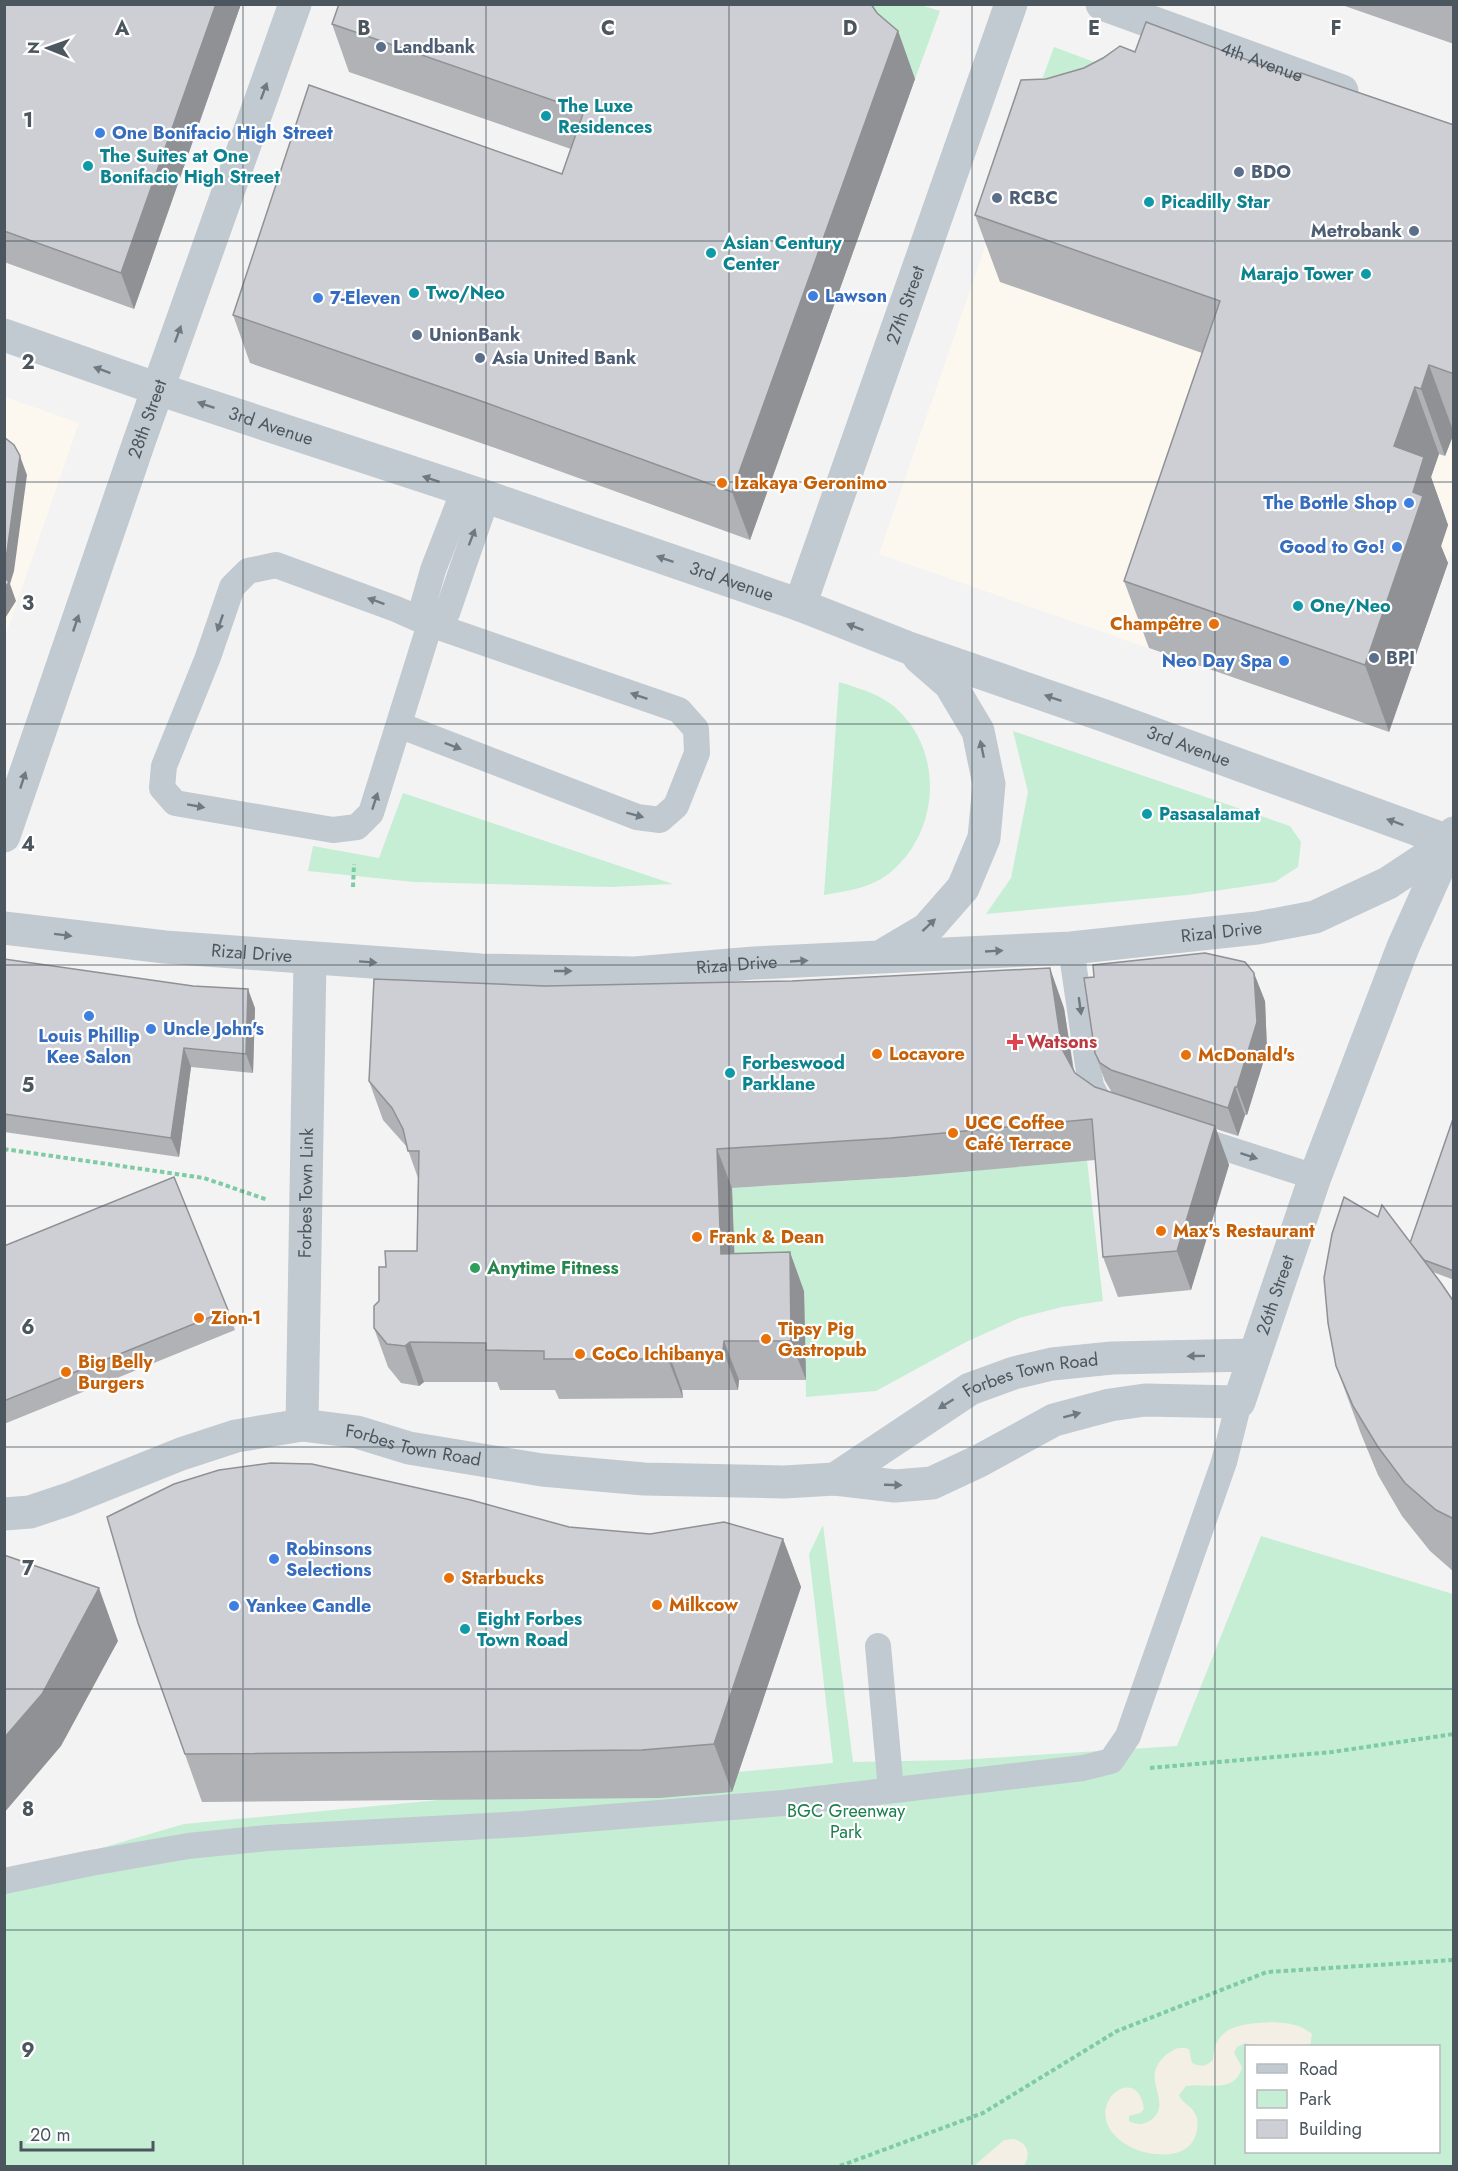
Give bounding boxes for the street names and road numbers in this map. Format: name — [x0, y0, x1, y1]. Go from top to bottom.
street label: 4th Avenue — [1217, 35, 1307, 89]
street label: 27th Street — [880, 261, 931, 348]
street label: 28th Street — [121, 375, 173, 462]
street label: 3rd Avenue — [225, 400, 317, 452]
street label: 3rd Avenue — [686, 555, 777, 608]
street label: 3rd Avenue — [1143, 719, 1234, 774]
street label: Rizal Drive — [1180, 914, 1264, 949]
street label: Rizal Drive — [210, 937, 293, 969]
street label: Rizal Drive — [695, 949, 778, 981]
street label: Forbes Town Link — [292, 1128, 320, 1258]
street label: 26th Street — [1250, 1251, 1301, 1338]
street label: Forbes Town Road — [957, 1346, 1099, 1404]
street label: Forbes Town Road — [344, 1418, 483, 1473]

